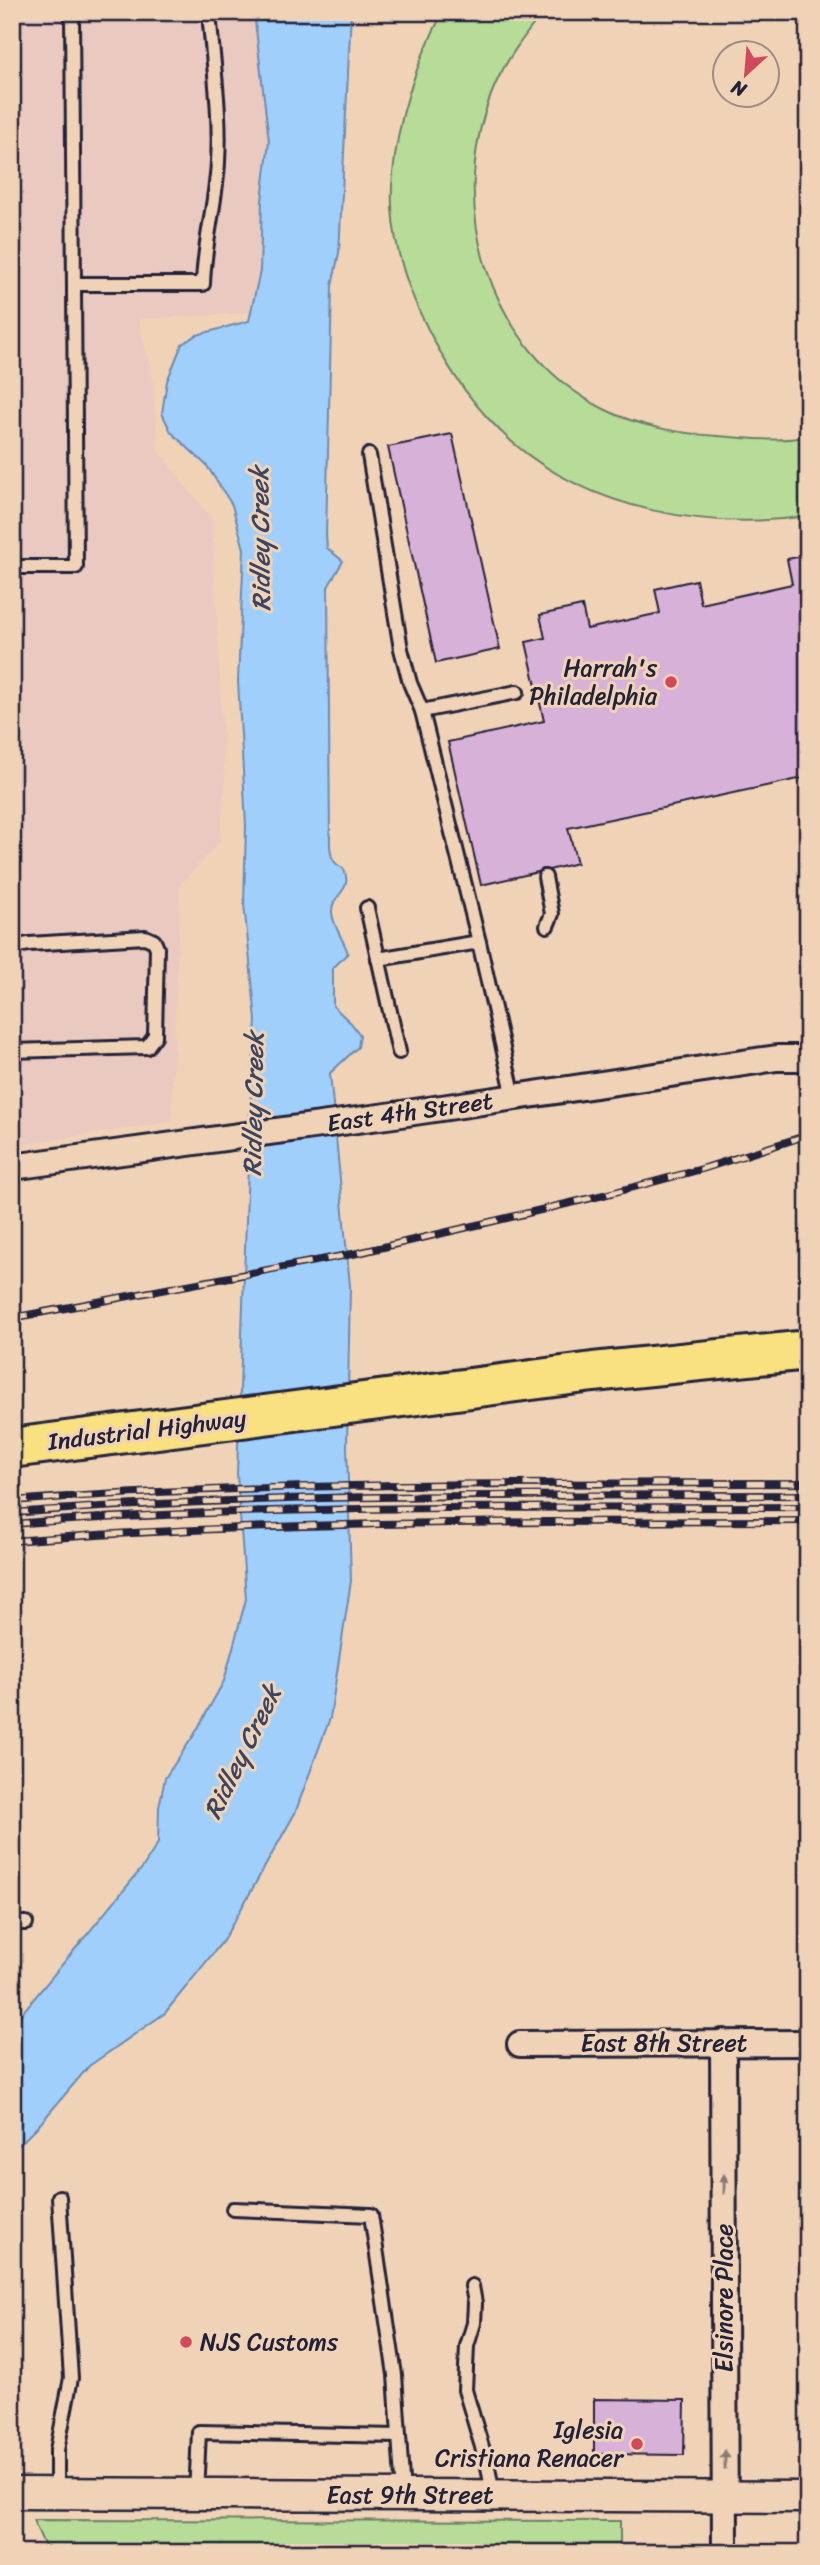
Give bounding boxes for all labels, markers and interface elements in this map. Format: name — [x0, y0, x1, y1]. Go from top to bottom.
north arrow — [712, 38, 782, 108]
text: N — [725, 71, 753, 107]
water label: Ridley Creek — [236, 463, 284, 611]
place label: Harrah's Philadelphia — [529, 647, 658, 717]
marker: Harrah's Philadelphia — [663, 674, 679, 690]
water label: Ridley Creek — [229, 1028, 277, 1176]
street label: East 4th Street — [324, 1080, 496, 1144]
street label: Industrial Highway — [45, 1397, 249, 1463]
water label: Ridley Creek — [190, 1674, 296, 1827]
street label: East 8th Street — [581, 2022, 747, 2064]
one-way arrow — [718, 2172, 730, 2194]
street label: Elsinore Place — [703, 2224, 745, 2372]
place label: NJS Customs — [200, 2321, 339, 2363]
marker: NJS Customs — [178, 2334, 194, 2350]
place label: Iglesia Cristiana Renacer — [435, 2409, 625, 2479]
marker: Iglesia Cristiana Renacer — [629, 2436, 645, 2452]
one-way arrow — [719, 2449, 731, 2471]
street label: East 9th Street — [327, 2474, 493, 2516]

